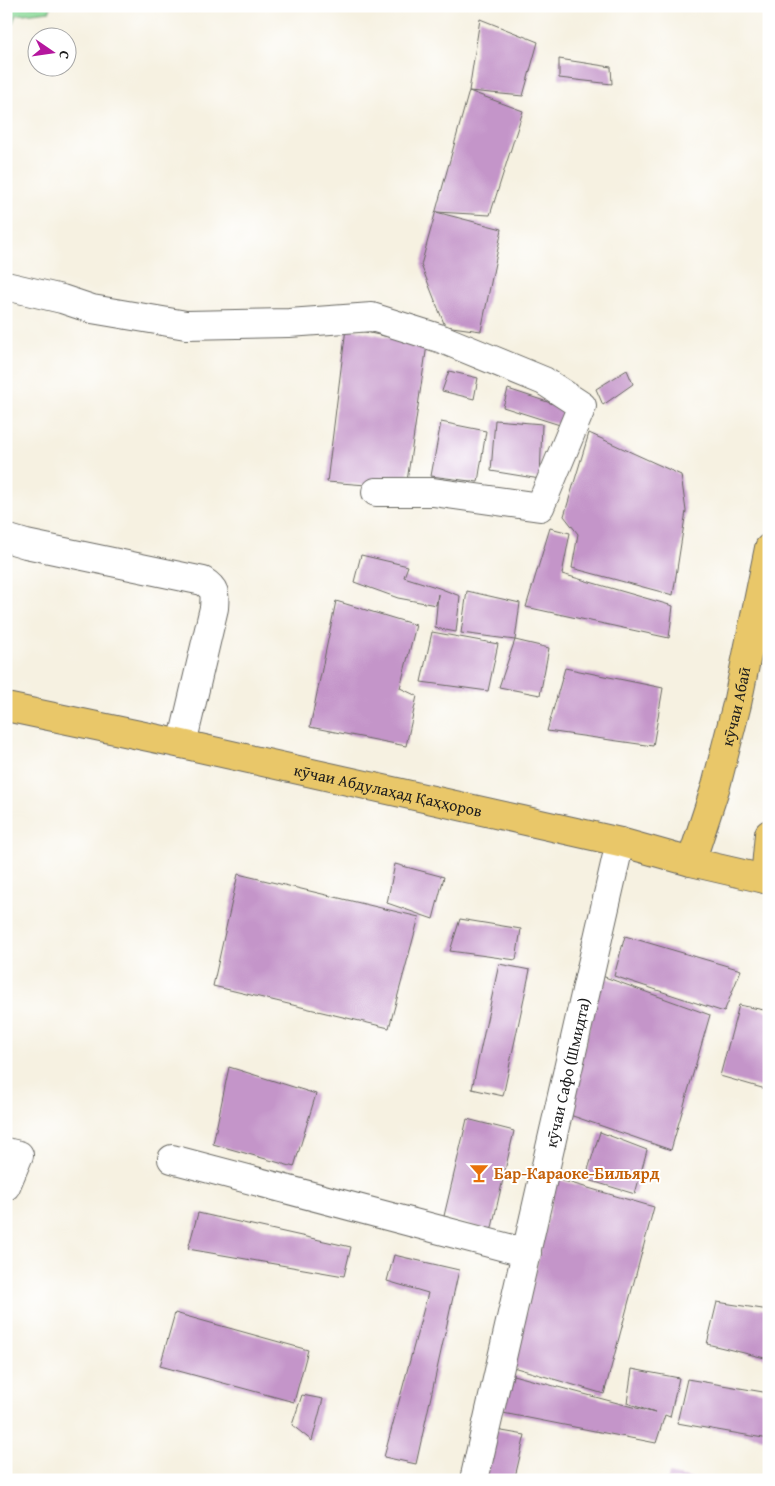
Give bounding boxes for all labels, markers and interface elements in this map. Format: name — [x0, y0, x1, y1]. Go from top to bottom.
north arrow — [28, 28, 78, 78]
text: С — [54, 49, 75, 61]
street label: кӯчаи Абаӣ — [715, 664, 756, 749]
street label: кӯчаи Абдулаҳад Қаҳҳоров — [292, 757, 485, 823]
street label: кӯчаи Сафо (Шмидта) — [538, 995, 596, 1150]
place label: Бар-Караоке-Бильярд — [494, 1161, 660, 1185]
bar icon: Бар-Караоке-Бильярд — [468, 1162, 490, 1184]

